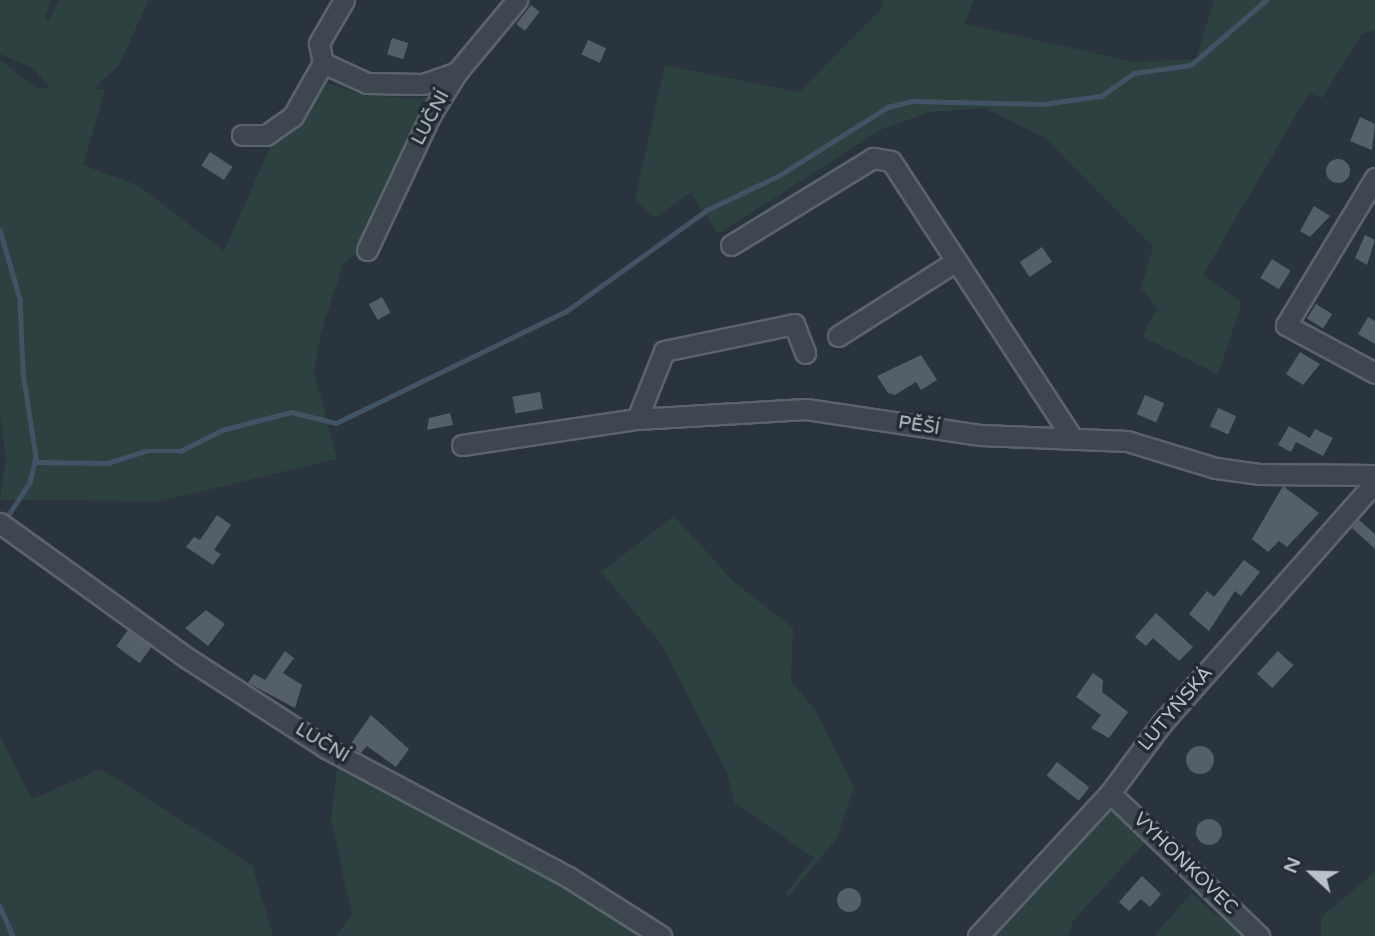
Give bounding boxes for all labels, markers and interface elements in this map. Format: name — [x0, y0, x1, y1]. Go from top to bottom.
street label: LUČNÍ — [407, 87, 455, 149]
street label: PĚŠÍ — [896, 411, 942, 441]
street label: LUTYŇSKÁ — [1134, 662, 1218, 756]
street label: LUČNÍ — [291, 718, 353, 768]
street label: VYHONKOVEC — [1128, 808, 1242, 920]
north arrow — [1277, 838, 1347, 908]
text: N — [1279, 854, 1306, 876]

